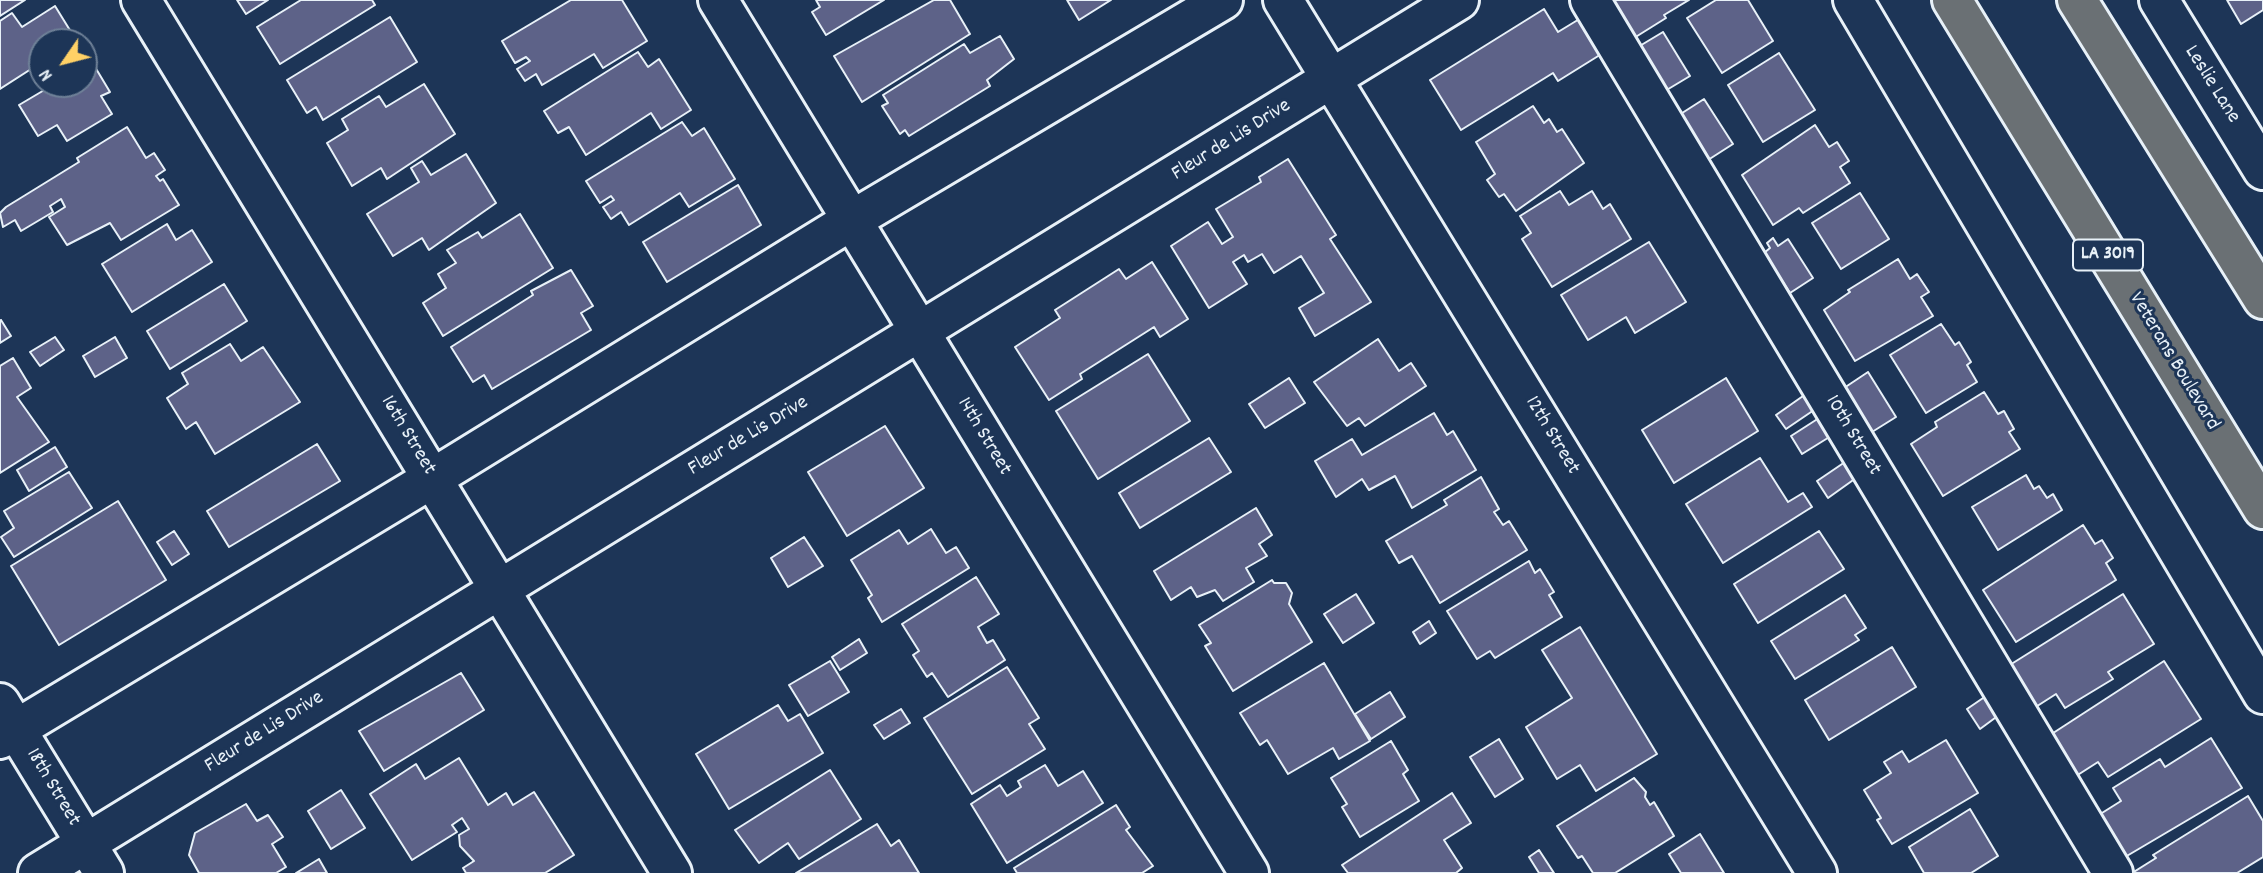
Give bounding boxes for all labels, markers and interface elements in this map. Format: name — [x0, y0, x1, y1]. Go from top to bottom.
north arrow — [28, 28, 98, 98]
street label: Leslie Lane — [2177, 41, 2245, 129]
text: N — [33, 63, 61, 86]
street label: Fleur de Lis Drive — [1168, 94, 1296, 188]
road number: LA 3019 — [2073, 240, 2143, 270]
street label: Veterans Boulevard — [2122, 289, 2224, 435]
street label: Fleur de Lis Drive — [684, 391, 814, 483]
street label: 10th Street — [1818, 391, 1886, 481]
street label: 16th Street — [374, 392, 440, 480]
street label: 12th Street — [1518, 392, 1584, 480]
street label: 14th Street — [950, 393, 1016, 481]
street label: Fleur de Lis Drive — [201, 686, 329, 780]
street label: 18th Street — [19, 745, 85, 831]

